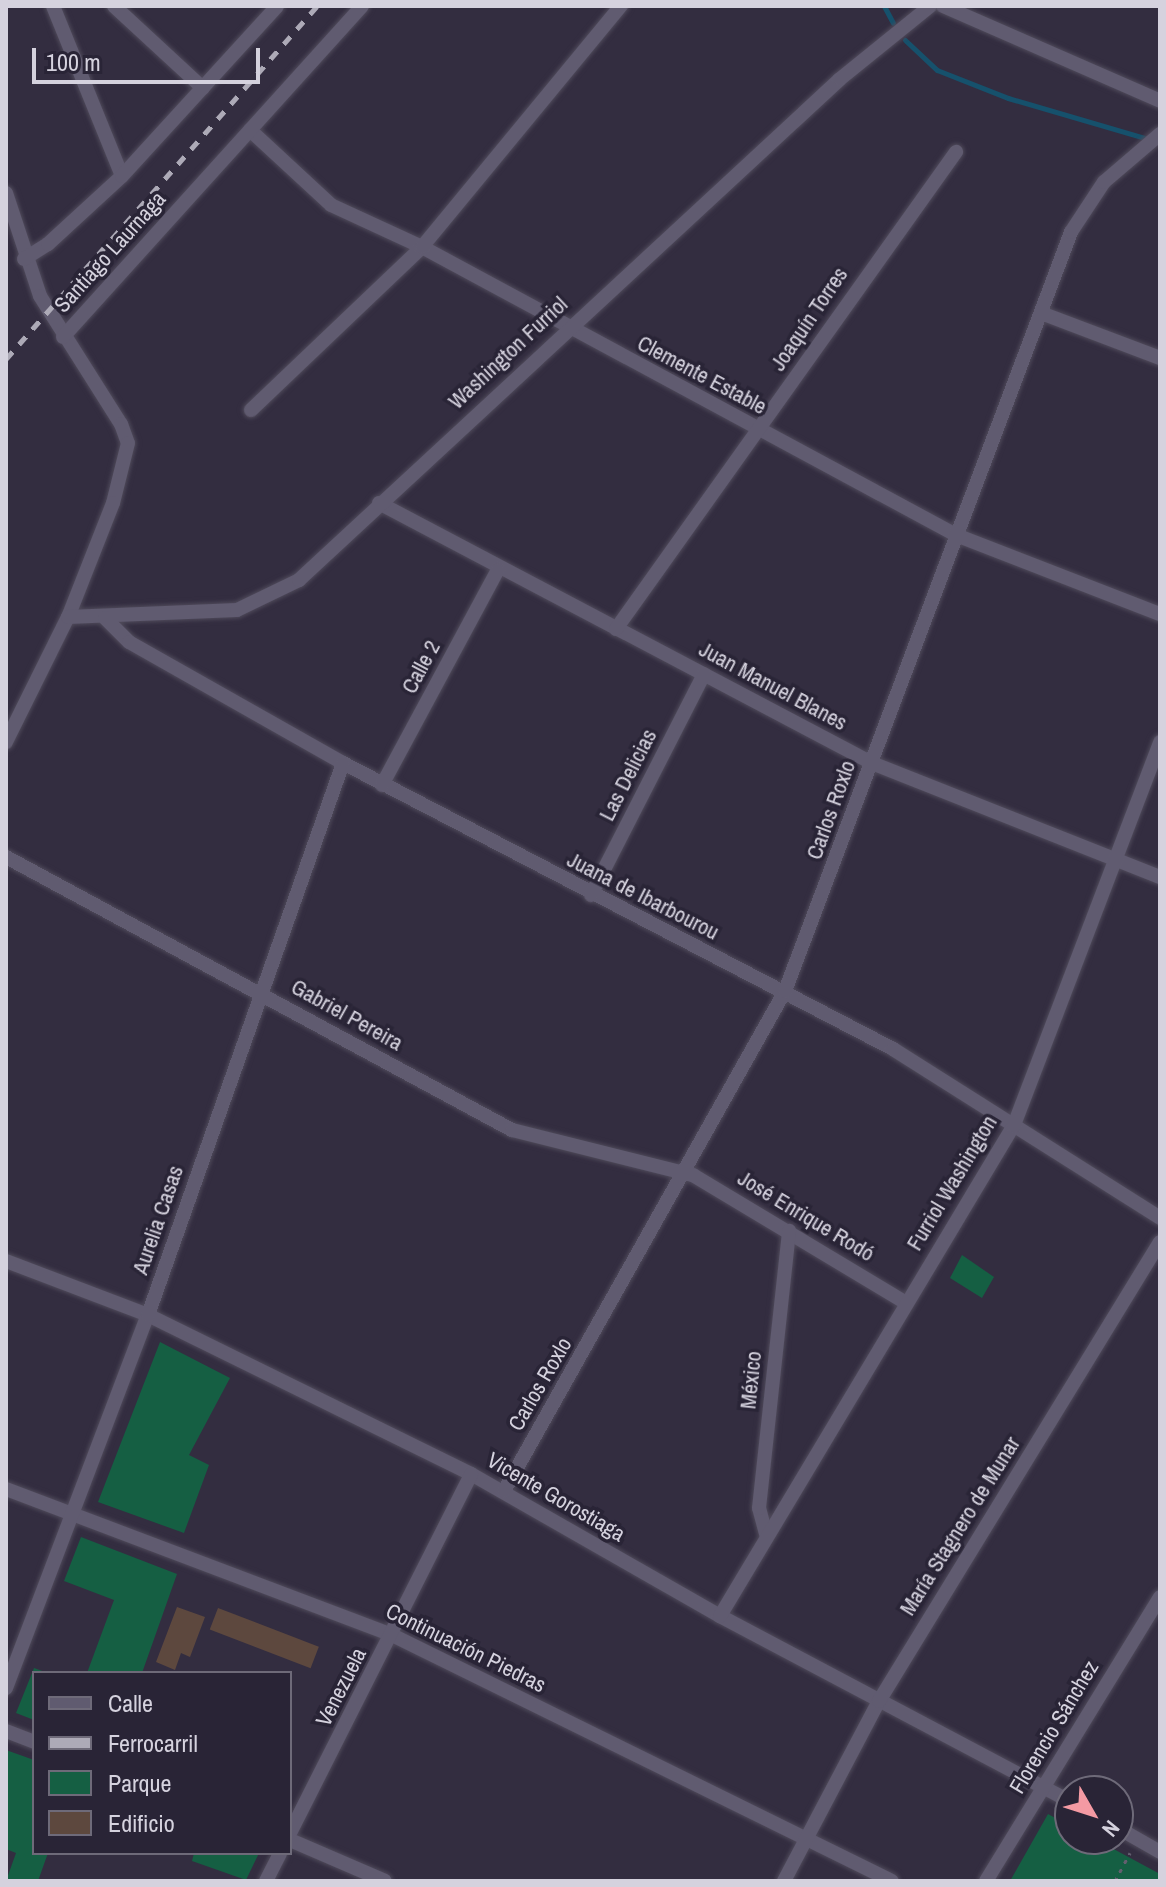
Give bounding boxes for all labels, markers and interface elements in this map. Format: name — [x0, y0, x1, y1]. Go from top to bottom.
scale bar — [36, 32, 264, 82]
text: 100 m — [46, 46, 101, 78]
street label: Santiago Laurnaga — [49, 186, 171, 318]
street label: Joaquín Torres — [765, 262, 853, 376]
street label: Washington Furriol — [443, 291, 573, 415]
street label: Clemente Estable — [633, 330, 771, 420]
street label: Calle 2 — [396, 636, 446, 698]
street label: Juan Manuel Blanes — [695, 636, 851, 736]
street label: Las Delicias — [594, 725, 662, 825]
street label: Carlos Roxlo — [801, 757, 861, 863]
street label: Juana de Ibarbourou — [563, 846, 723, 946]
street label: Gabriel Pereira — [287, 974, 407, 1056]
street label: Furriol Washington — [901, 1111, 1003, 1255]
street label: Aurelia Casas — [127, 1162, 189, 1278]
street label: José Enrique Rodó — [733, 1165, 879, 1267]
street label: Carlos Roxlo — [503, 1333, 577, 1435]
street label: México — [735, 1350, 767, 1410]
street label: María Stagnero de Munar — [894, 1432, 1026, 1620]
street label: Vicente Gorostiaga — [482, 1447, 630, 1547]
street label: Continuación Piedras — [382, 1598, 550, 1698]
street label: Venezuela — [310, 1643, 372, 1731]
street label: Florencio Sánchez — [1004, 1656, 1104, 1798]
legend — [32, 1671, 292, 1855]
text: Calle — [108, 1687, 153, 1719]
text: Ferrocarril — [108, 1727, 198, 1759]
text: Parque — [108, 1767, 171, 1799]
north arrow — [1054, 1775, 1134, 1855]
text: Edificio — [108, 1807, 175, 1839]
text: N — [1095, 1814, 1127, 1843]

